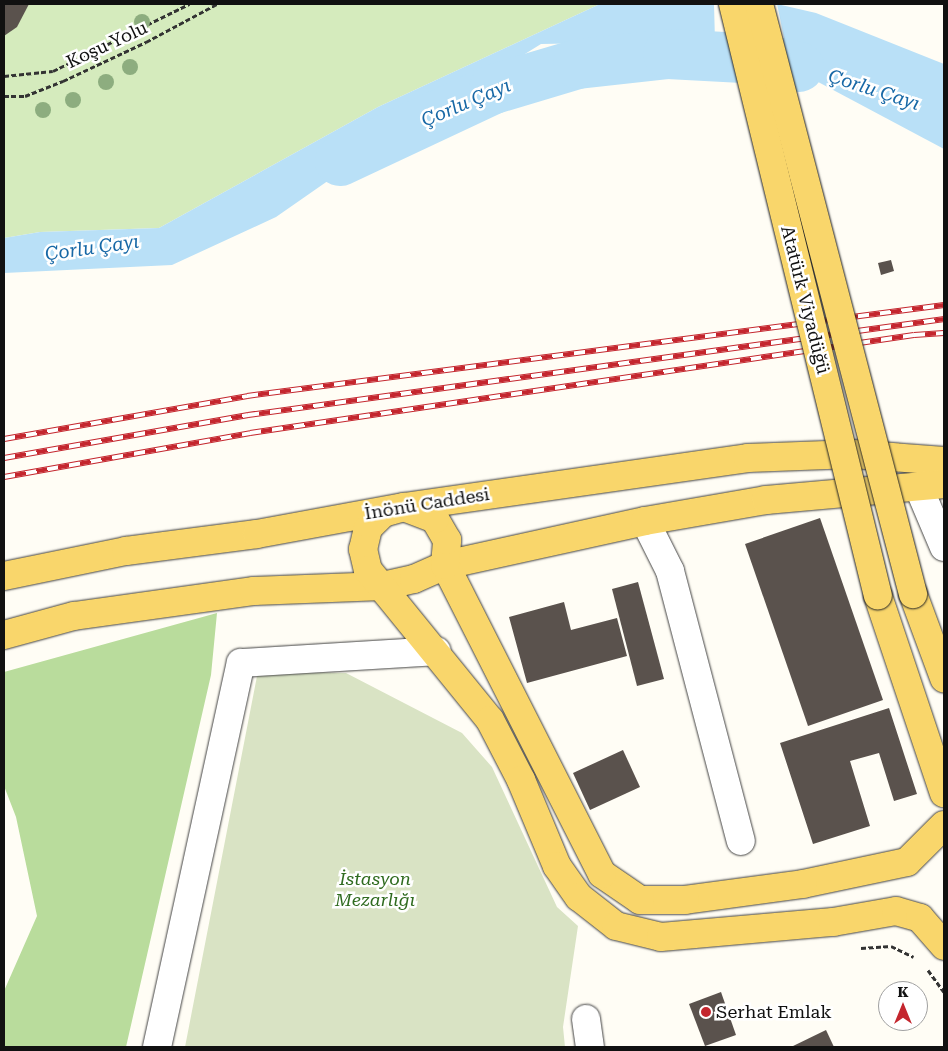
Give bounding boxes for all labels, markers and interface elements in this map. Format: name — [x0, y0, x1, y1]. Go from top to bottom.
street label: Koşu Yolu — [63, 17, 151, 73]
water label: Çorlu Çayı — [825, 65, 923, 115]
water label: Çorlu Çayı — [418, 74, 514, 132]
street label: Atatürk Viyadüğü — [776, 223, 834, 377]
water label: Çorlu Çayı — [43, 230, 141, 266]
street label: İnönü Caddesi — [363, 483, 491, 525]
park label: İstasyon Mezarlığı — [335, 869, 415, 912]
north arrow — [878, 981, 928, 1031]
text: K — [897, 984, 909, 1000]
place label: Serhat Emlak — [716, 1001, 832, 1023]
marker: Serhat Emlak — [700, 1006, 712, 1018]

